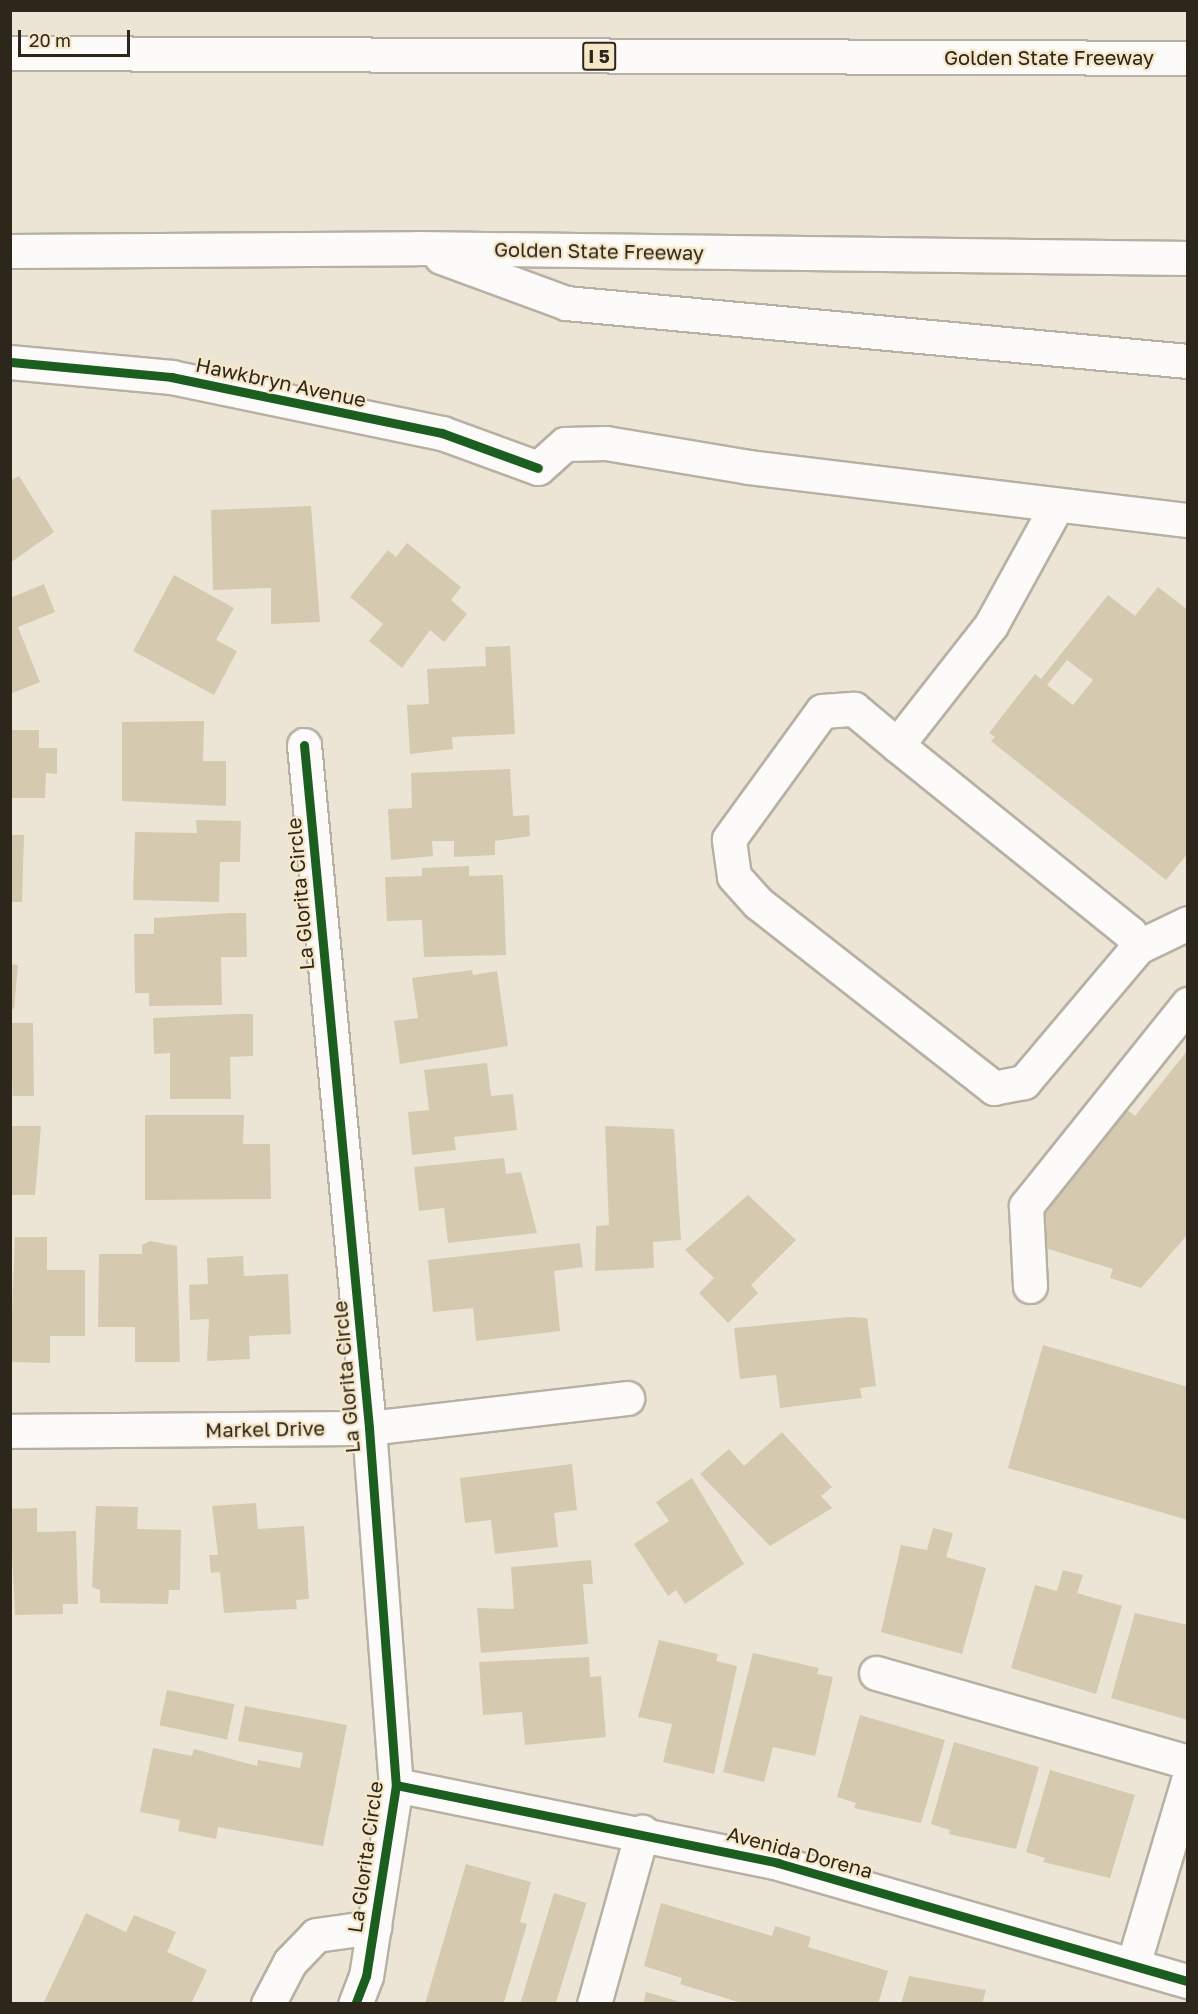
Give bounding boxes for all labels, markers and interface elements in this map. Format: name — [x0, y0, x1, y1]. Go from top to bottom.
scale bar — [21, 18, 134, 56]
text: 20 m — [29, 29, 71, 51]
road number: I 5 — [581, 41, 617, 71]
street label: Golden State Freeway — [944, 45, 1154, 69]
street label: Golden State Freeway — [494, 237, 704, 265]
street label: Hawkbryn Avenue — [194, 352, 368, 412]
street label: La Glorita Circle — [281, 817, 319, 971]
street label: La Glorita Circle — [327, 1300, 365, 1454]
street label: Markel Drive — [205, 1416, 325, 1442]
street label: La Glorita Circle — [342, 1780, 388, 1934]
street label: Avenida Dorena — [725, 1821, 875, 1883]

